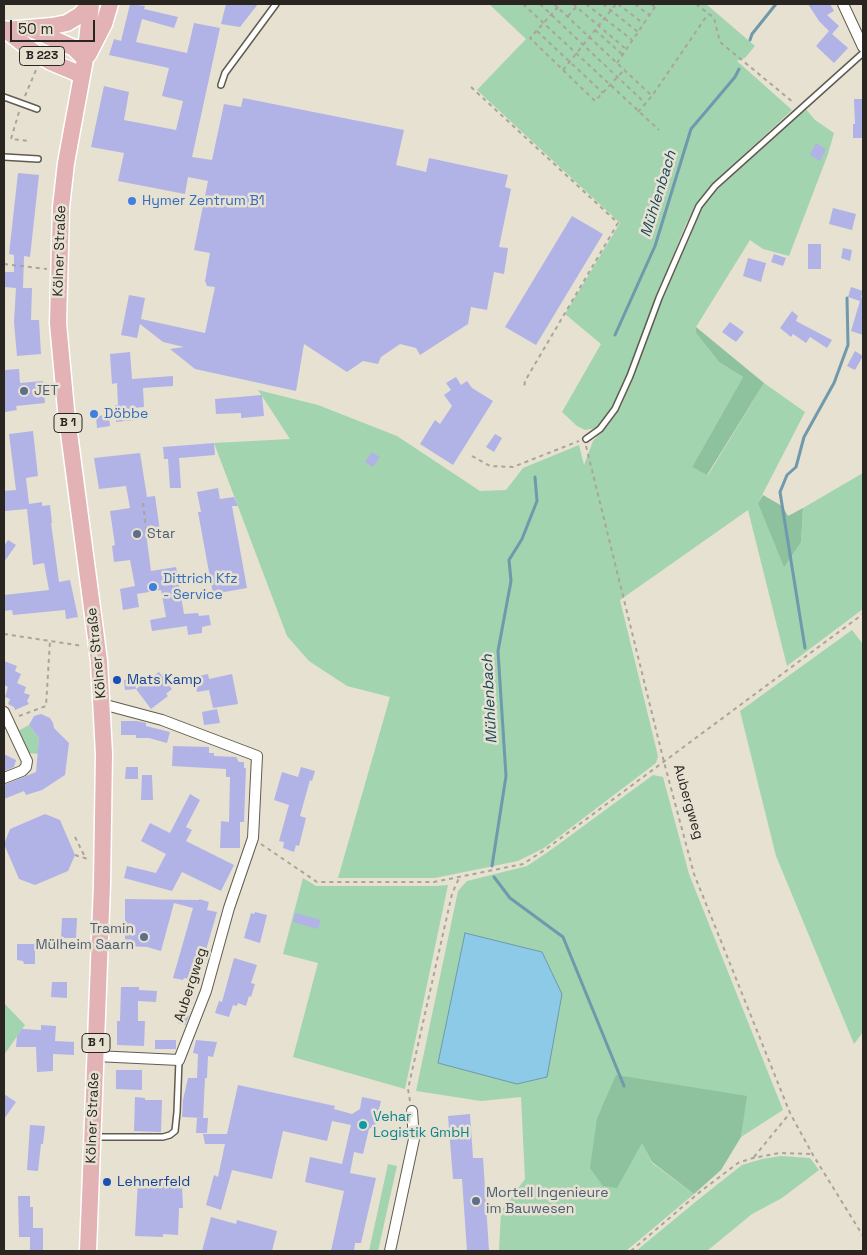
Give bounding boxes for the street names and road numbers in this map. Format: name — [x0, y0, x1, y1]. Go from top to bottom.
road number: B 223 — [20, 46, 64, 66]
street label: Kölner Straße — [50, 205, 70, 297]
road number: B 1 — [54, 413, 82, 432]
street label: Kölner Straße — [84, 607, 110, 699]
street label: Aubergweg — [669, 763, 707, 841]
street label: Aubergweg — [171, 946, 211, 1024]
road number: B 1 — [82, 1034, 110, 1052]
street label: Kölner Straße — [83, 1072, 103, 1164]

